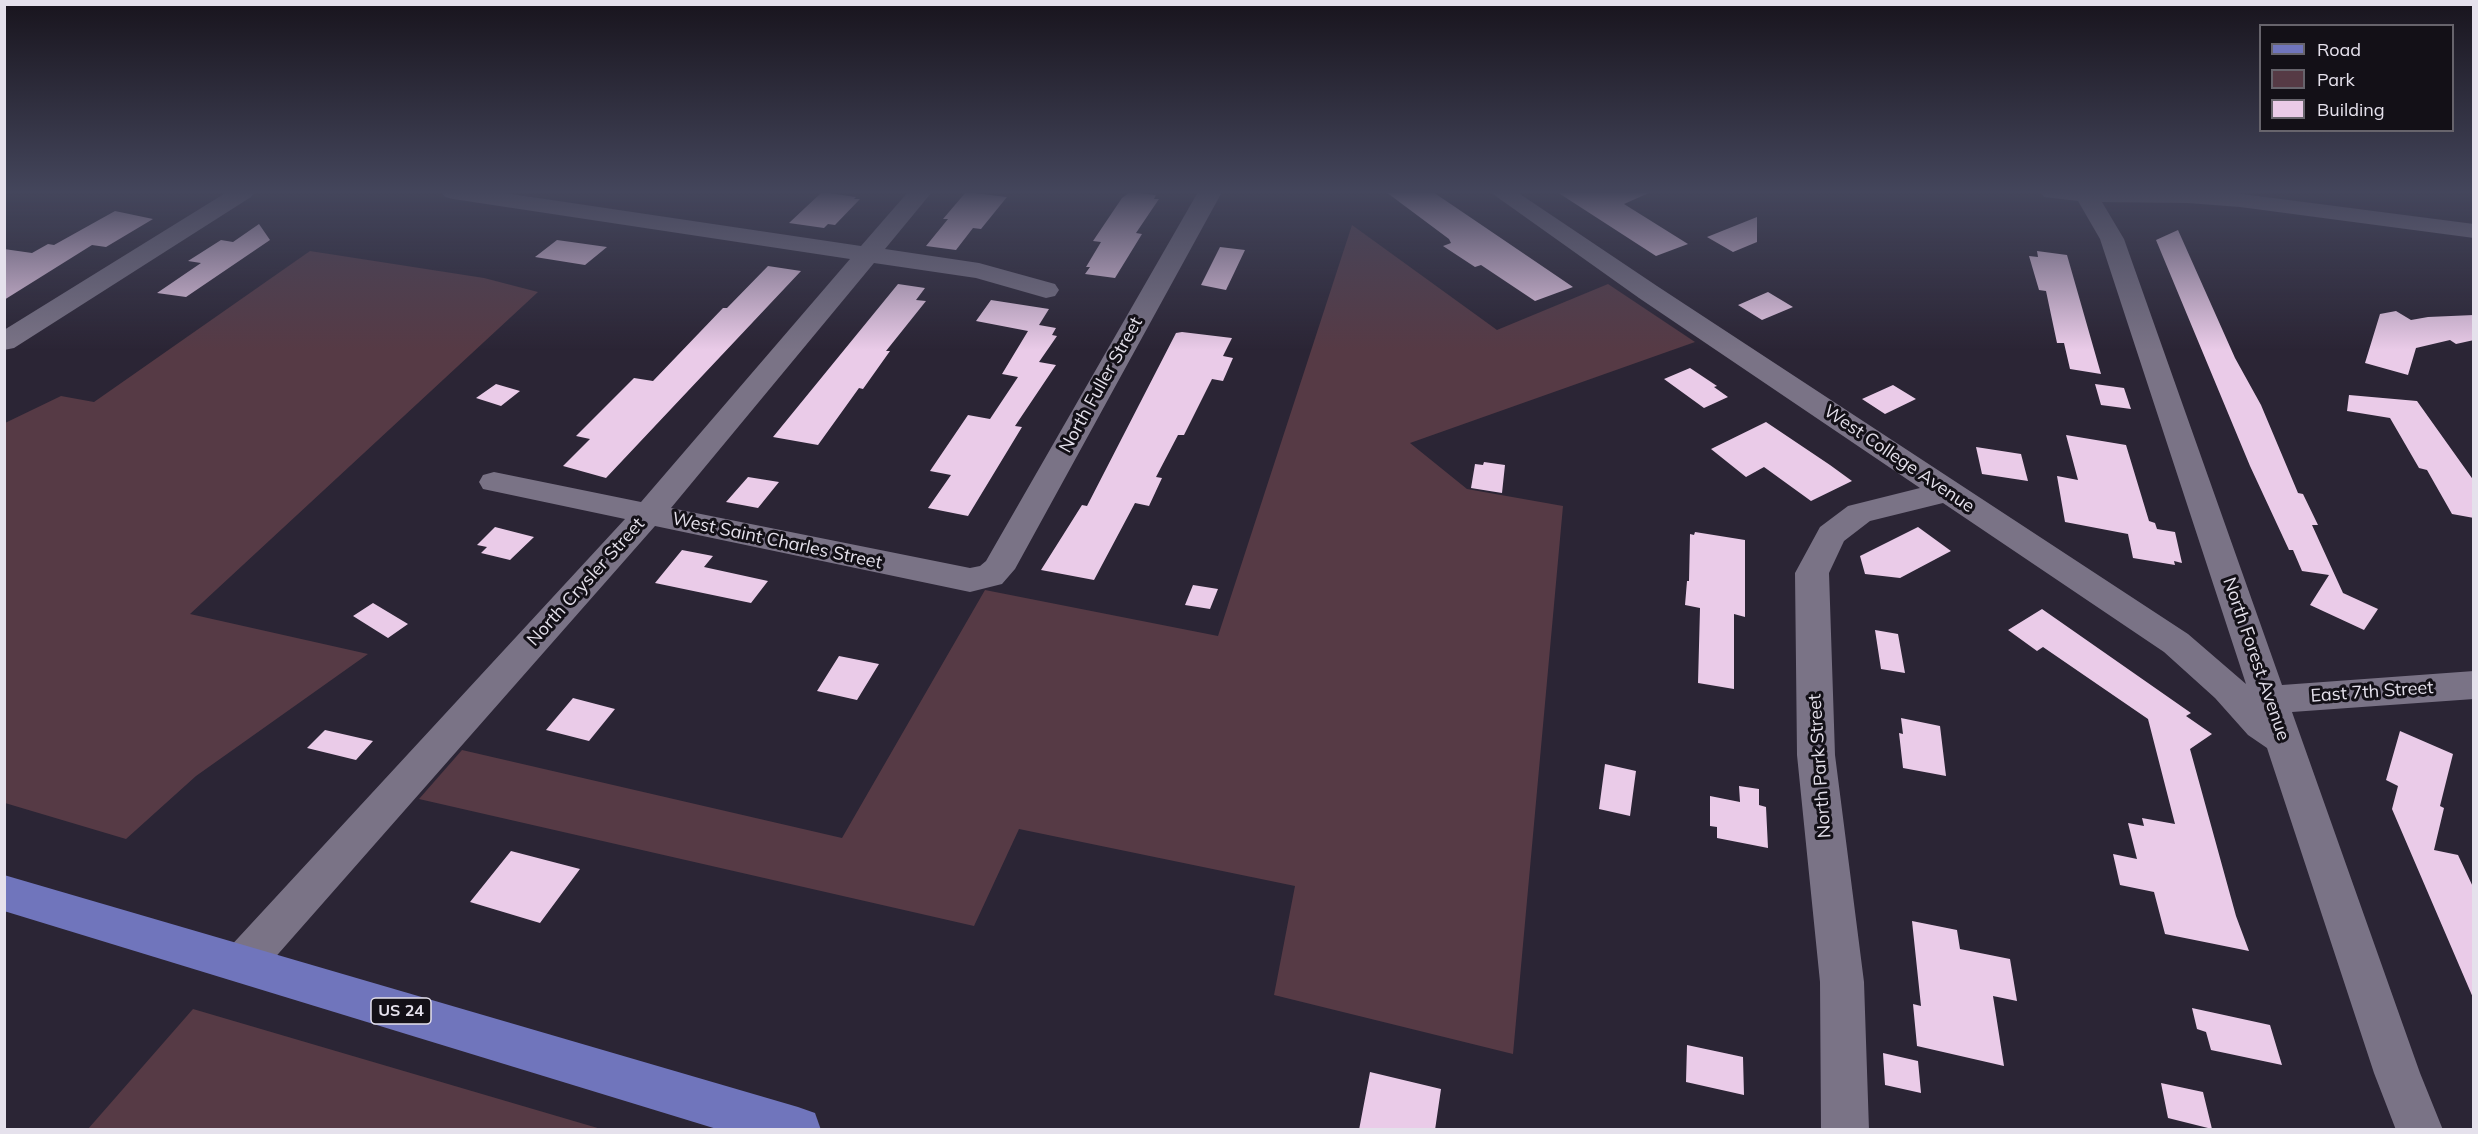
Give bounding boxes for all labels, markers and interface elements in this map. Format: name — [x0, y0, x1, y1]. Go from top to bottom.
legend — [2259, 24, 2454, 132]
text: Road — [2317, 38, 2361, 61]
text: Park — [2317, 68, 2355, 91]
text: Building — [2317, 98, 2385, 121]
street label: North Fuller Street — [1055, 313, 1147, 457]
street label: West College Avenue — [1820, 401, 1978, 517]
street label: West Saint Charles Street — [670, 508, 884, 574]
street label: North Crysler Street — [523, 513, 649, 651]
street label: North Forest Avenue — [2218, 575, 2294, 743]
street label: East 7th Street — [2310, 677, 2434, 707]
street label: North Park Street — [1804, 693, 1836, 839]
road number: US 24 — [371, 998, 431, 1024]

